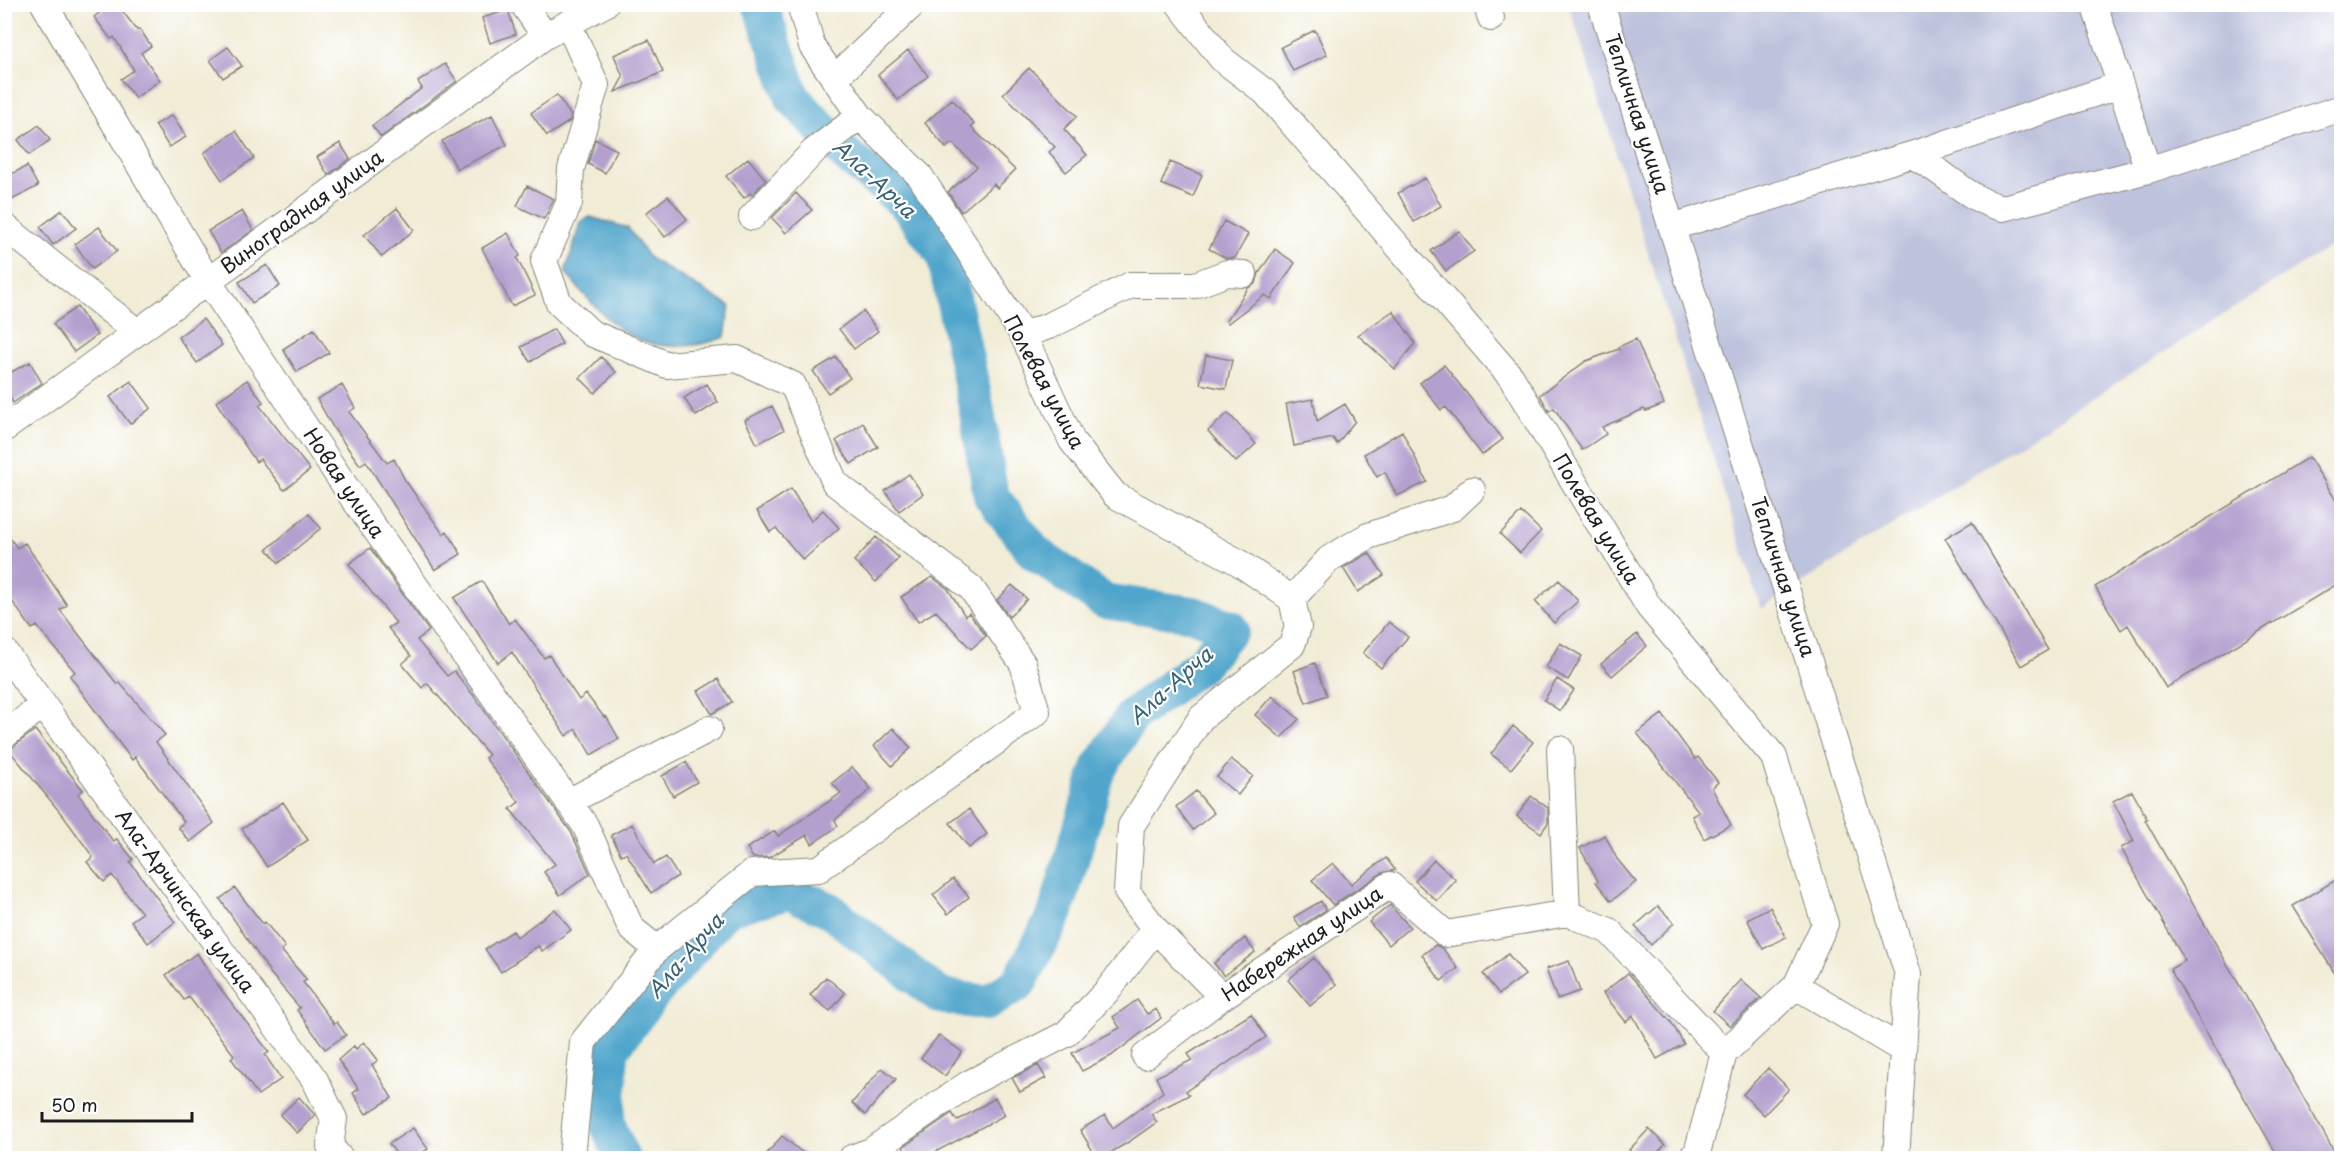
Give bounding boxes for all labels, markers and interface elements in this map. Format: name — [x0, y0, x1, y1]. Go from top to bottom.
street label: Тепличная улица — [1598, 30, 1678, 198]
water label: Ала-Арча — [827, 130, 925, 225]
street label: Виноградная улица — [214, 142, 389, 281]
street label: Полевая улица — [997, 309, 1093, 454]
street label: Новая улица — [297, 421, 393, 544]
street label: Полевая улица — [1546, 447, 1648, 590]
street label: Тепличная улица — [1744, 493, 1824, 661]
water label: Ала-Арча — [1120, 637, 1220, 731]
street label: Ала-Арчинская улица — [109, 802, 263, 999]
street label: Набережная улица — [1215, 878, 1388, 1008]
water label: Ала-Арча — [638, 904, 731, 1004]
scale bar — [42, 1085, 192, 1123]
text: 50 m — [51, 1091, 98, 1118]

